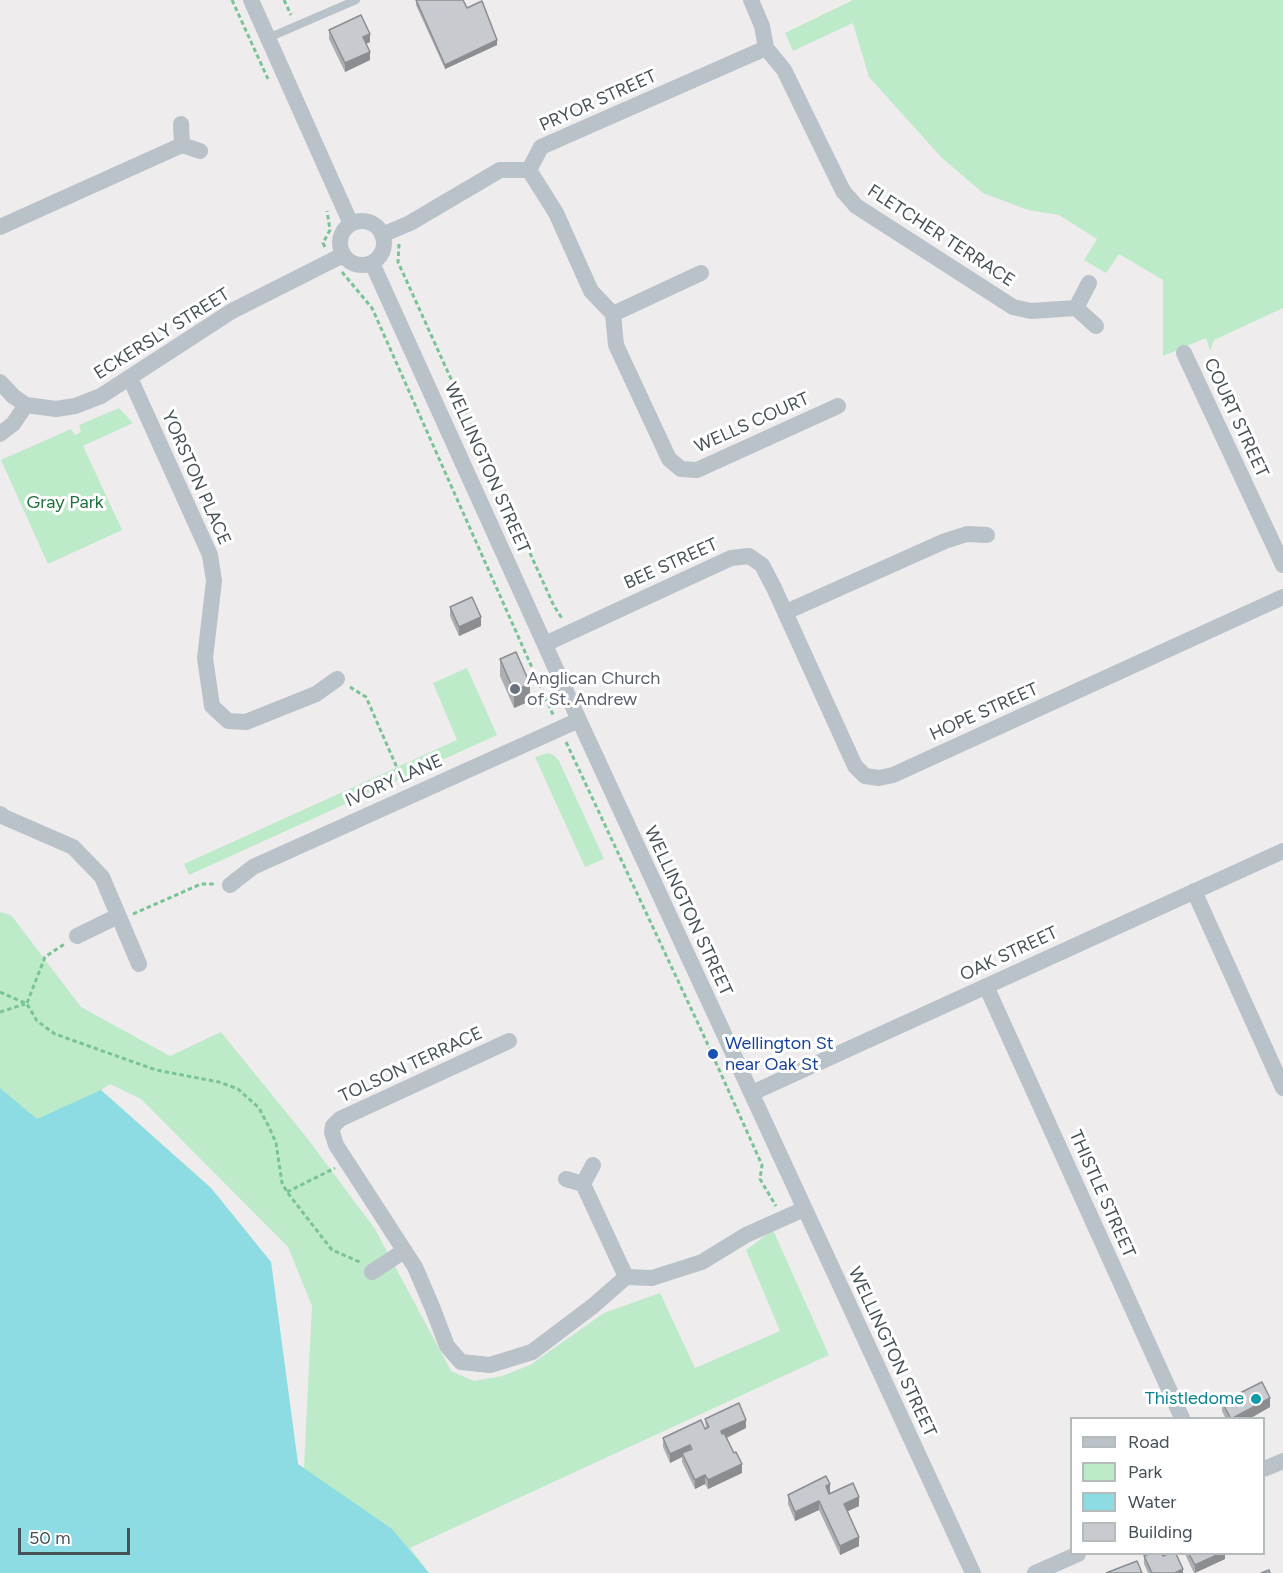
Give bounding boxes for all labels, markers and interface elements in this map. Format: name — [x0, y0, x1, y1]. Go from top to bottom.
street label: PRYOR STREET — [536, 66, 660, 136]
street label: FLETCHER TERRACE — [863, 180, 1019, 292]
street label: ECKERSLY STREET — [90, 284, 234, 384]
street label: COURT STREET — [1199, 355, 1273, 481]
street label: WELLINGTON STREET — [440, 379, 534, 557]
street label: WELLS COURT — [691, 388, 813, 458]
street label: YORSTON PLACE — [157, 408, 235, 548]
park label: Gray Park — [27, 492, 103, 514]
street label: BEE STREET — [621, 534, 721, 594]
place label: Anglican Church of St. Andrew — [527, 668, 660, 710]
street label: HOPE STREET — [926, 678, 1042, 746]
marker: Anglican Church of St. Andrew — [508, 682, 522, 696]
street label: IVORY LANE — [342, 750, 446, 812]
street label: WELLINGTON STREET — [639, 823, 737, 999]
street label: OAK STREET — [957, 922, 1061, 986]
street label: TOLSON TERRACE — [336, 1022, 486, 1108]
place label: Wellington St near Oak St — [725, 1033, 834, 1076]
marker: Wellington St near Oak St — [706, 1047, 720, 1061]
street label: THISTLE STREET — [1064, 1127, 1140, 1261]
street label: WELLINGTON STREET — [843, 1264, 941, 1440]
place label: Thistledome — [1145, 1388, 1244, 1410]
marker: Thistledome — [1249, 1392, 1263, 1406]
legend — [1070, 1417, 1265, 1555]
text: Road — [1128, 1431, 1169, 1453]
text: Park — [1128, 1461, 1162, 1483]
text: Water — [1128, 1491, 1176, 1513]
scale bar — [21, 1516, 134, 1554]
text: Building — [1128, 1521, 1193, 1543]
text: 50 m — [29, 1527, 71, 1549]

